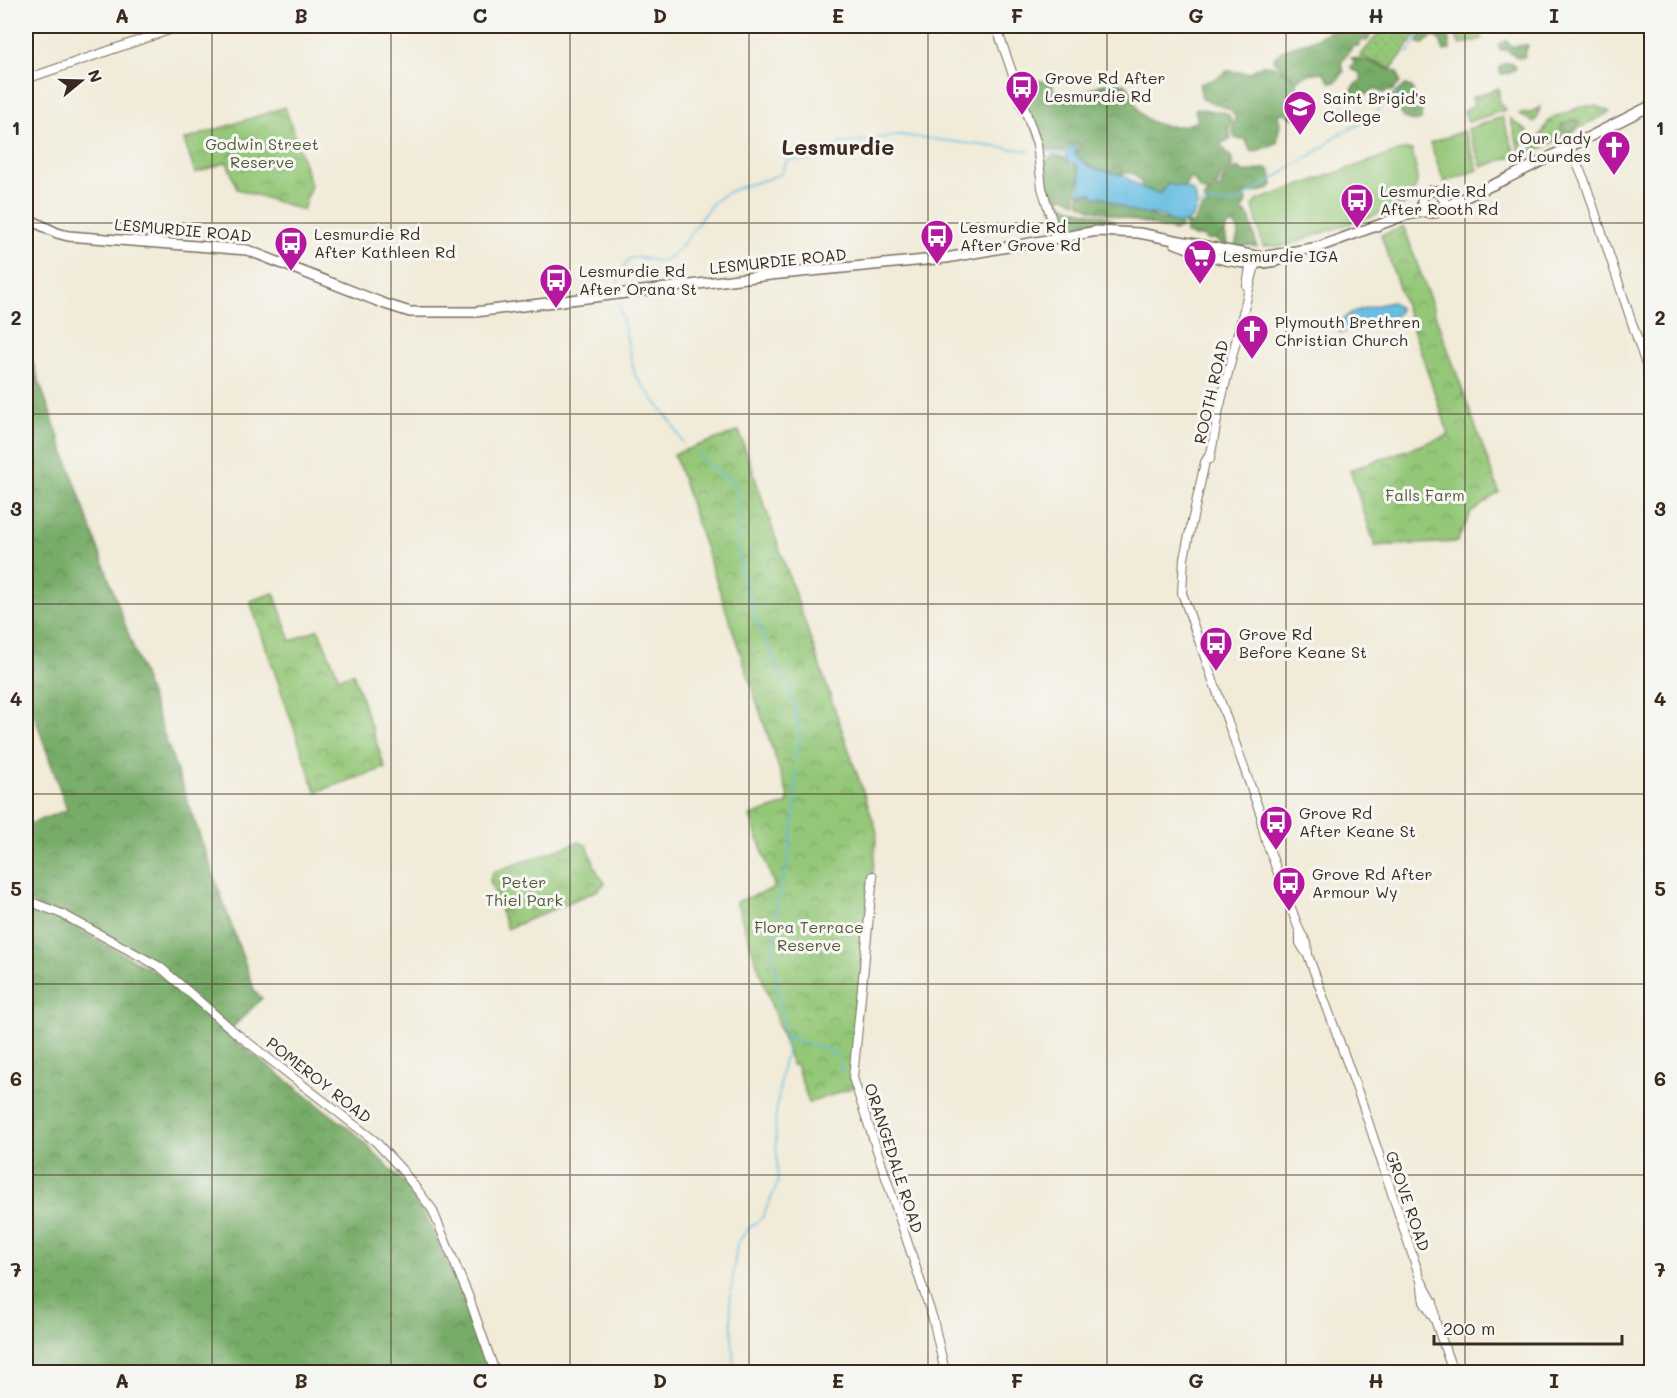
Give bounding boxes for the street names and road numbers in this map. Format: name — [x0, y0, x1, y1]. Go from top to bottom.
street label: LESMURDIE ROAD — [114, 213, 252, 246]
street label: LESMURDIE ROAD — [708, 243, 847, 278]
street label: ROOTH ROAD — [1188, 338, 1233, 446]
street label: POMEROY ROAD — [262, 1032, 376, 1127]
street label: ORANGEDALE ROAD — [860, 1080, 929, 1236]
street label: GROVE ROAD — [1382, 1148, 1435, 1254]

